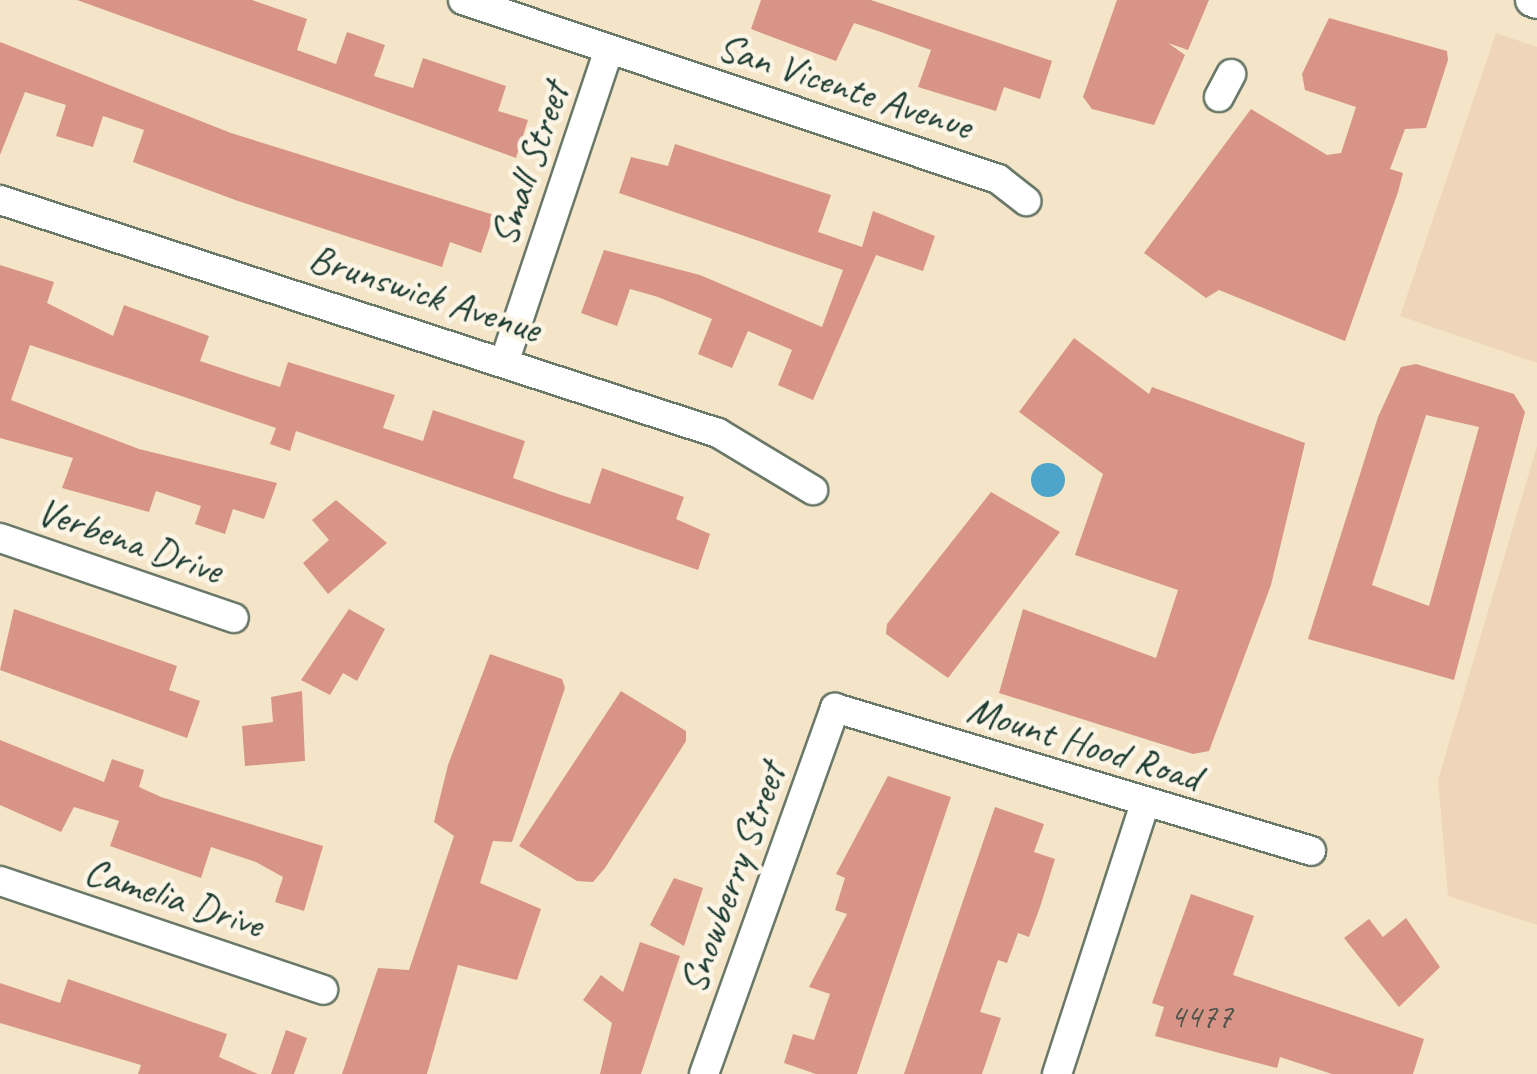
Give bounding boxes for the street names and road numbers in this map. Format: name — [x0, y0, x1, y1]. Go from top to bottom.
street label: San Vicente Avenue — [712, 22, 978, 150]
street label: Small Street — [479, 76, 579, 252]
street label: Brunswick Avenue — [303, 233, 547, 353]
street label: Verbena Drive — [31, 486, 229, 594]
street label: Mount Hood Road — [961, 685, 1207, 801]
street label: Snowberry Street — [668, 757, 796, 999]
street label: Camelia Drive — [79, 846, 269, 948]

